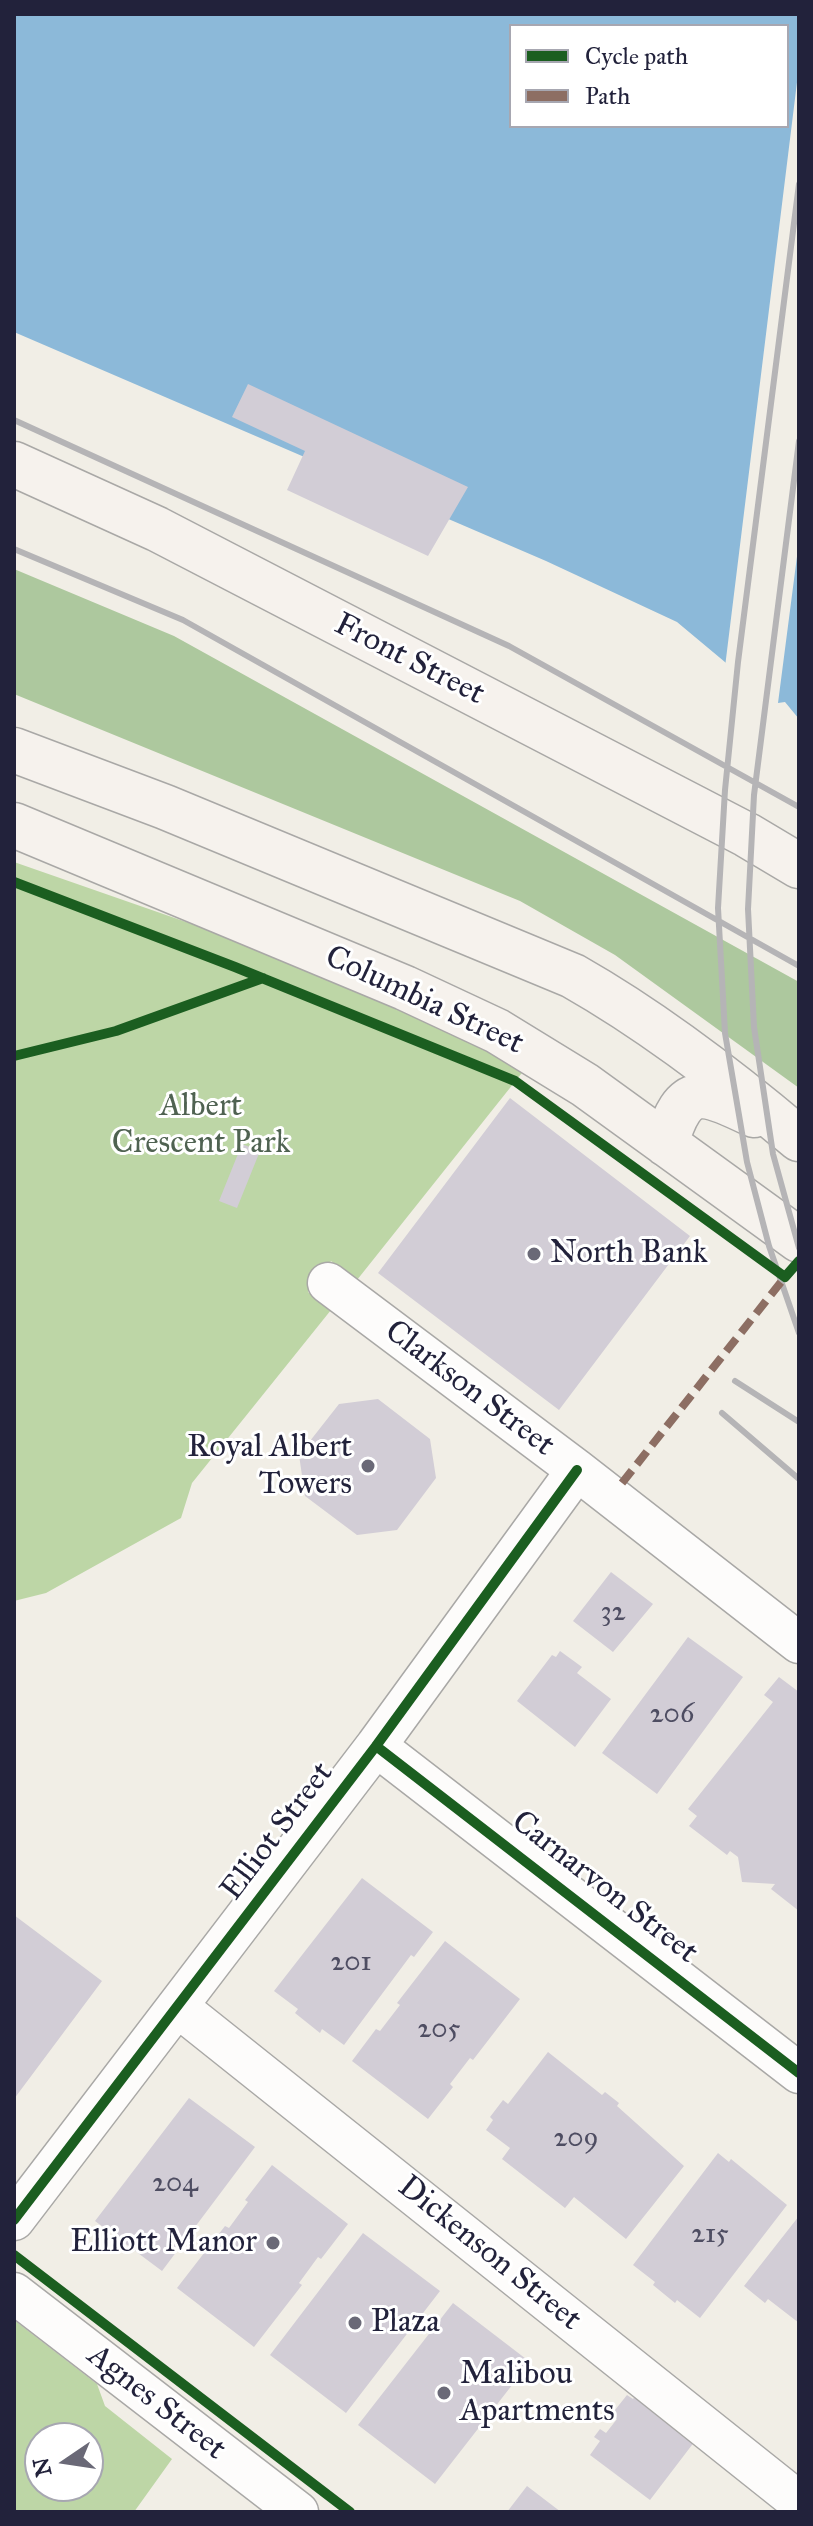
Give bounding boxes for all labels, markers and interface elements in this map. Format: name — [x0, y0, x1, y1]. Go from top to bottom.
legend — [509, 24, 789, 128]
text: Cycle path — [585, 41, 688, 71]
text: Path — [585, 81, 630, 111]
street label: Front Street — [328, 606, 490, 714]
street label: Columbia Street — [319, 938, 529, 1064]
park label: Albert Crescent Park — [112, 1088, 290, 1163]
place label: North Bank — [550, 1235, 708, 1273]
marker: North Bank — [525, 1245, 543, 1263]
street label: Clarkson Street — [377, 1313, 561, 1465]
place label: Royal Albert Towers — [187, 1429, 352, 1504]
marker: Royal Albert Towers — [359, 1457, 377, 1475]
house number: 32 — [600, 1596, 626, 1630]
house number: 206 — [650, 1698, 694, 1732]
street label: Elliot Street — [214, 1755, 342, 1909]
street label: Carnarvon Street — [503, 1803, 705, 1973]
house number: 201 — [331, 1946, 371, 1980]
house number: 205 — [417, 2013, 461, 2047]
house number: 209 — [553, 2122, 599, 2156]
house number: 204 — [152, 2167, 198, 2201]
street label: Dickenson Street — [390, 2168, 588, 2340]
house number: 215 — [691, 2218, 729, 2252]
place label: Elliott Manor — [70, 2224, 257, 2262]
marker: Elliott Manor — [264, 2234, 282, 2252]
place label: Plaza — [371, 2304, 440, 2342]
marker: Plaza — [346, 2314, 364, 2332]
street label: Agnes Street — [79, 2337, 233, 2469]
place label: Malibou Apartments — [460, 2356, 615, 2431]
marker: Malibou Apartments — [435, 2384, 453, 2402]
north arrow — [24, 2422, 104, 2502]
text: N — [27, 2455, 57, 2479]

